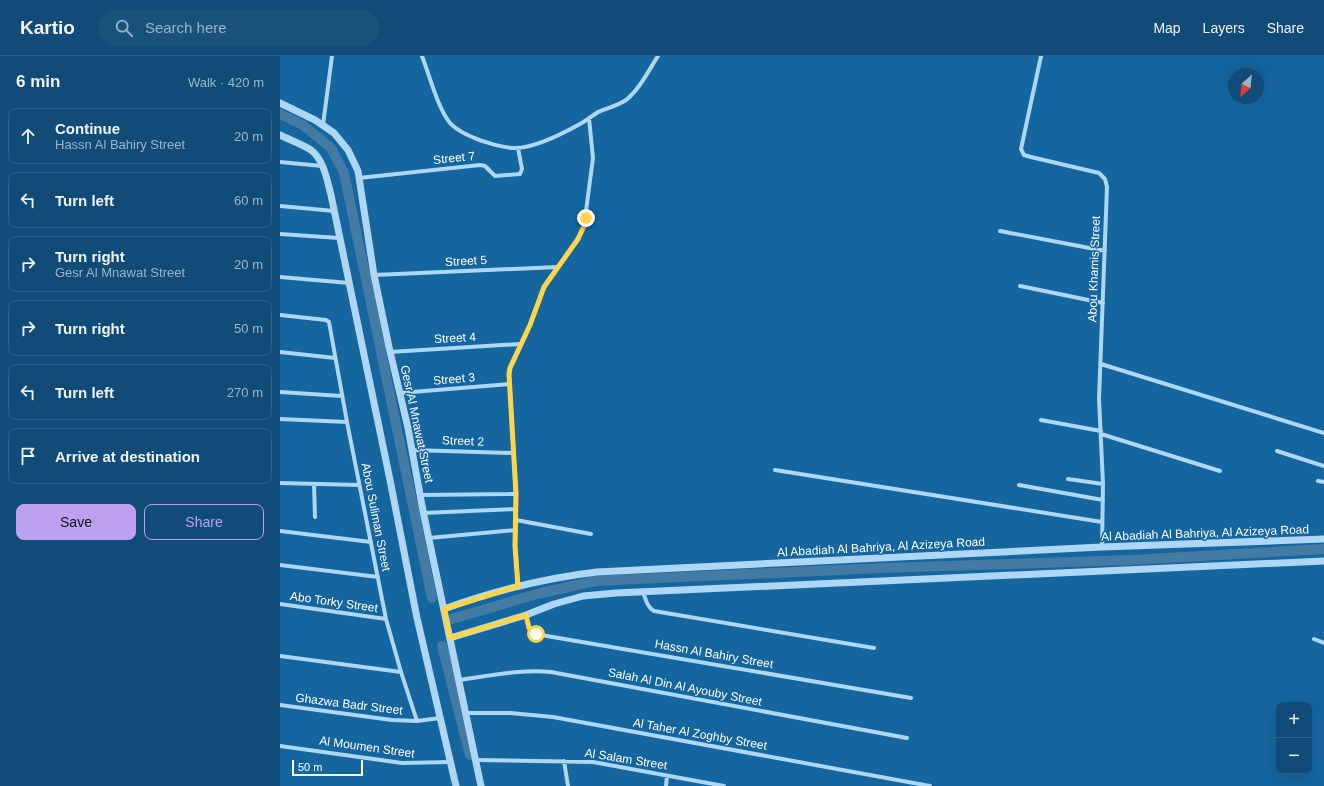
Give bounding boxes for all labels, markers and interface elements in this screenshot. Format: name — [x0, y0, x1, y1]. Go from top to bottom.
search box — [99, 10, 379, 46]
text: Kartio — [20, 17, 75, 38]
icon: search — [113, 17, 135, 39]
text: Search here — [145, 19, 227, 36]
text: Map — [1153, 20, 1181, 36]
text: Layers — [1203, 20, 1245, 36]
text: Share — [1267, 20, 1304, 36]
north arrow — [1228, 68, 1264, 104]
text: 6 min — [16, 72, 60, 91]
text: Walk · 420 m — [188, 75, 264, 90]
text: Continue — [55, 120, 120, 137]
icon: ahead — [17, 125, 39, 147]
text: 20 m — [234, 129, 263, 144]
text: Hassn Al Bahiry Street — [55, 137, 185, 152]
street label: Street 7 — [432, 149, 476, 167]
icon: left — [17, 189, 39, 211]
text: Turn left — [55, 192, 114, 209]
text: 60 m — [234, 193, 263, 208]
route end — [577, 209, 595, 227]
street label: Abou Khamis Street — [1085, 215, 1103, 323]
text: Turn right — [55, 248, 125, 265]
icon: right — [17, 253, 39, 275]
street label: Street 5 — [445, 253, 488, 269]
text: 20 m — [234, 257, 263, 272]
text: Gesr Al Mnawat Street — [55, 265, 185, 280]
icon: right — [17, 317, 39, 339]
text: Turn right — [55, 320, 125, 337]
text: 50 m — [234, 321, 263, 336]
street label: Street 4 — [434, 330, 477, 346]
street label: Gesr Al Mnawat Street — [398, 364, 436, 485]
street label: Street 3 — [432, 370, 476, 388]
icon: left — [17, 381, 39, 403]
text: Turn left — [55, 384, 114, 401]
text: 270 m — [227, 385, 263, 400]
street label: Street 2 — [442, 433, 485, 449]
icon: arrive — [17, 445, 39, 467]
text: Arrive at destination — [55, 448, 200, 465]
street label: Abou Suliman Street — [359, 462, 393, 573]
button: Save — [16, 504, 136, 540]
button: Share — [144, 504, 264, 540]
street label: Al Abadiah Al Bahriya, Al Azizeya Road — [1101, 522, 1309, 544]
street label: Al Abadiah Al Bahriya, Al Azizeya Road — [777, 535, 985, 559]
street label: Abo Torky Street — [289, 589, 379, 615]
route start — [527, 625, 545, 643]
street label: Hassn Al Bahiry Street — [654, 637, 775, 671]
street label: Salah Al Din Al Ayouby Street — [607, 665, 764, 709]
street label: Ghazwa Badr Street — [295, 690, 404, 718]
map controls — [1276, 702, 1312, 774]
button: + — [1276, 702, 1312, 738]
street label: Al Taher Al Zoghby Street — [632, 715, 769, 753]
street label: Al Moumen Street — [318, 733, 416, 761]
button: − — [1276, 738, 1312, 774]
street label: Al Salam Street — [584, 746, 669, 773]
scale bar — [292, 758, 363, 777]
text: 50 m — [298, 761, 322, 773]

